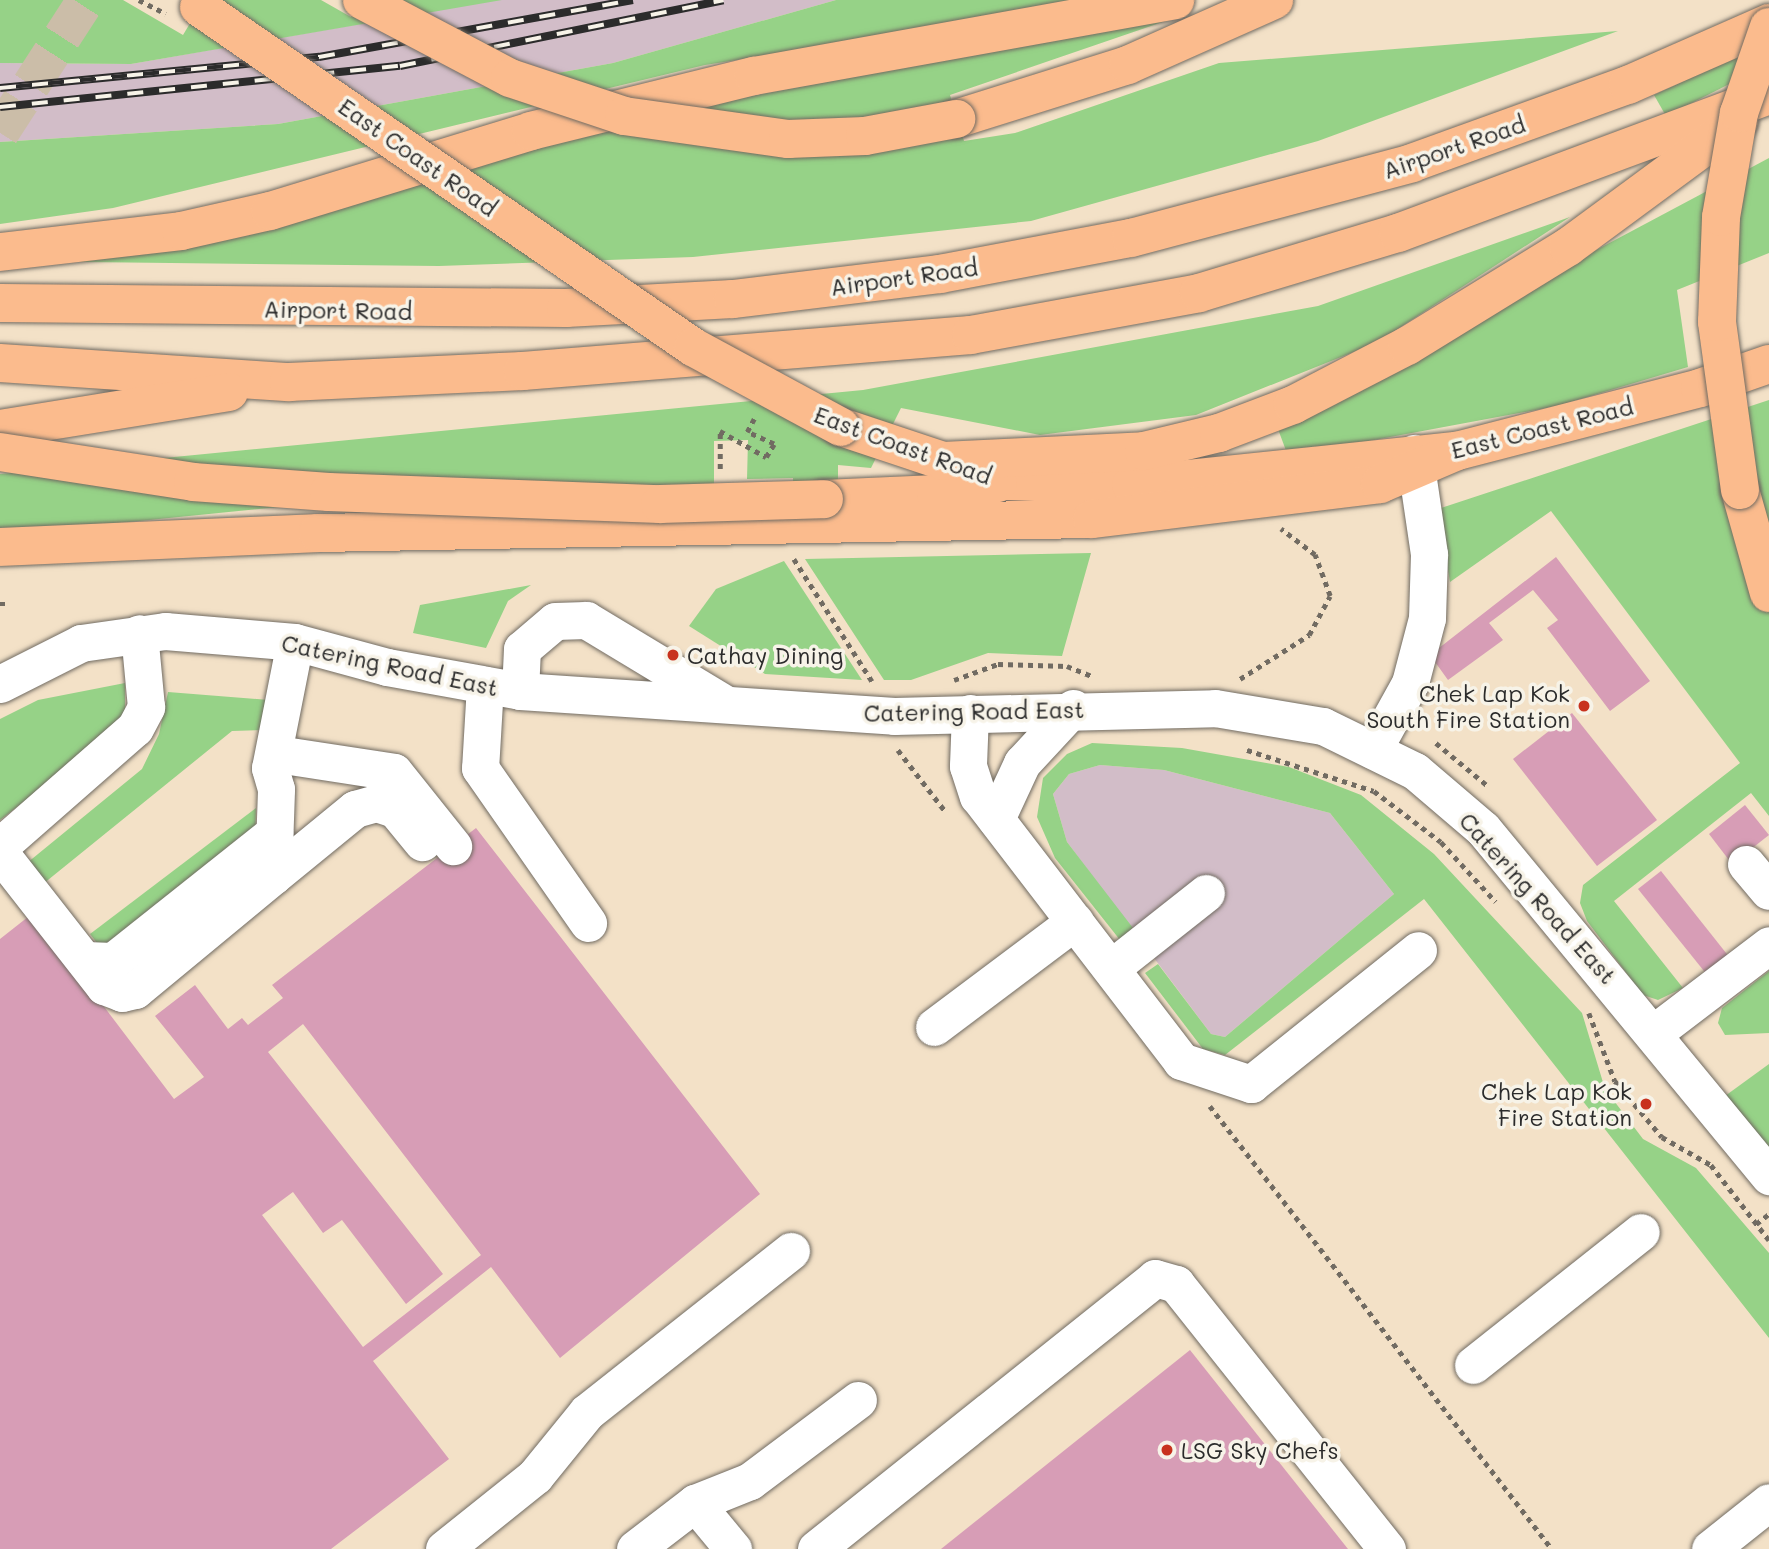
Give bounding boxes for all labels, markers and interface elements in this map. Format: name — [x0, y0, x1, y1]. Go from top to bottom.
street label: East Coast Road — [334, 92, 502, 222]
street label: Airport Road — [1379, 110, 1529, 184]
street label: Airport Road — [828, 253, 980, 301]
street label: Airport Road — [263, 295, 413, 325]
street label: East Coast Road — [1448, 392, 1636, 464]
street label: East Coast Road — [811, 400, 995, 490]
street label: Catering Road East — [279, 629, 501, 701]
place label: Cathay Dining — [687, 641, 843, 669]
marker: Cathay Dining — [665, 647, 681, 663]
place label: Chek Lap Kok South Fire Station — [1366, 679, 1570, 733]
street label: Catering Road East — [863, 695, 1085, 727]
marker: Chek Lap Kok South Fire Station — [1576, 698, 1592, 714]
street label: Catering Road East — [1454, 807, 1622, 989]
place label: Chek Lap Kok Fire Station — [1481, 1077, 1632, 1131]
marker: Chek Lap Kok Fire Station — [1638, 1096, 1654, 1112]
place label: LSG Sky Chefs — [1181, 1436, 1339, 1464]
marker: LSG Sky Chefs — [1159, 1442, 1175, 1458]

